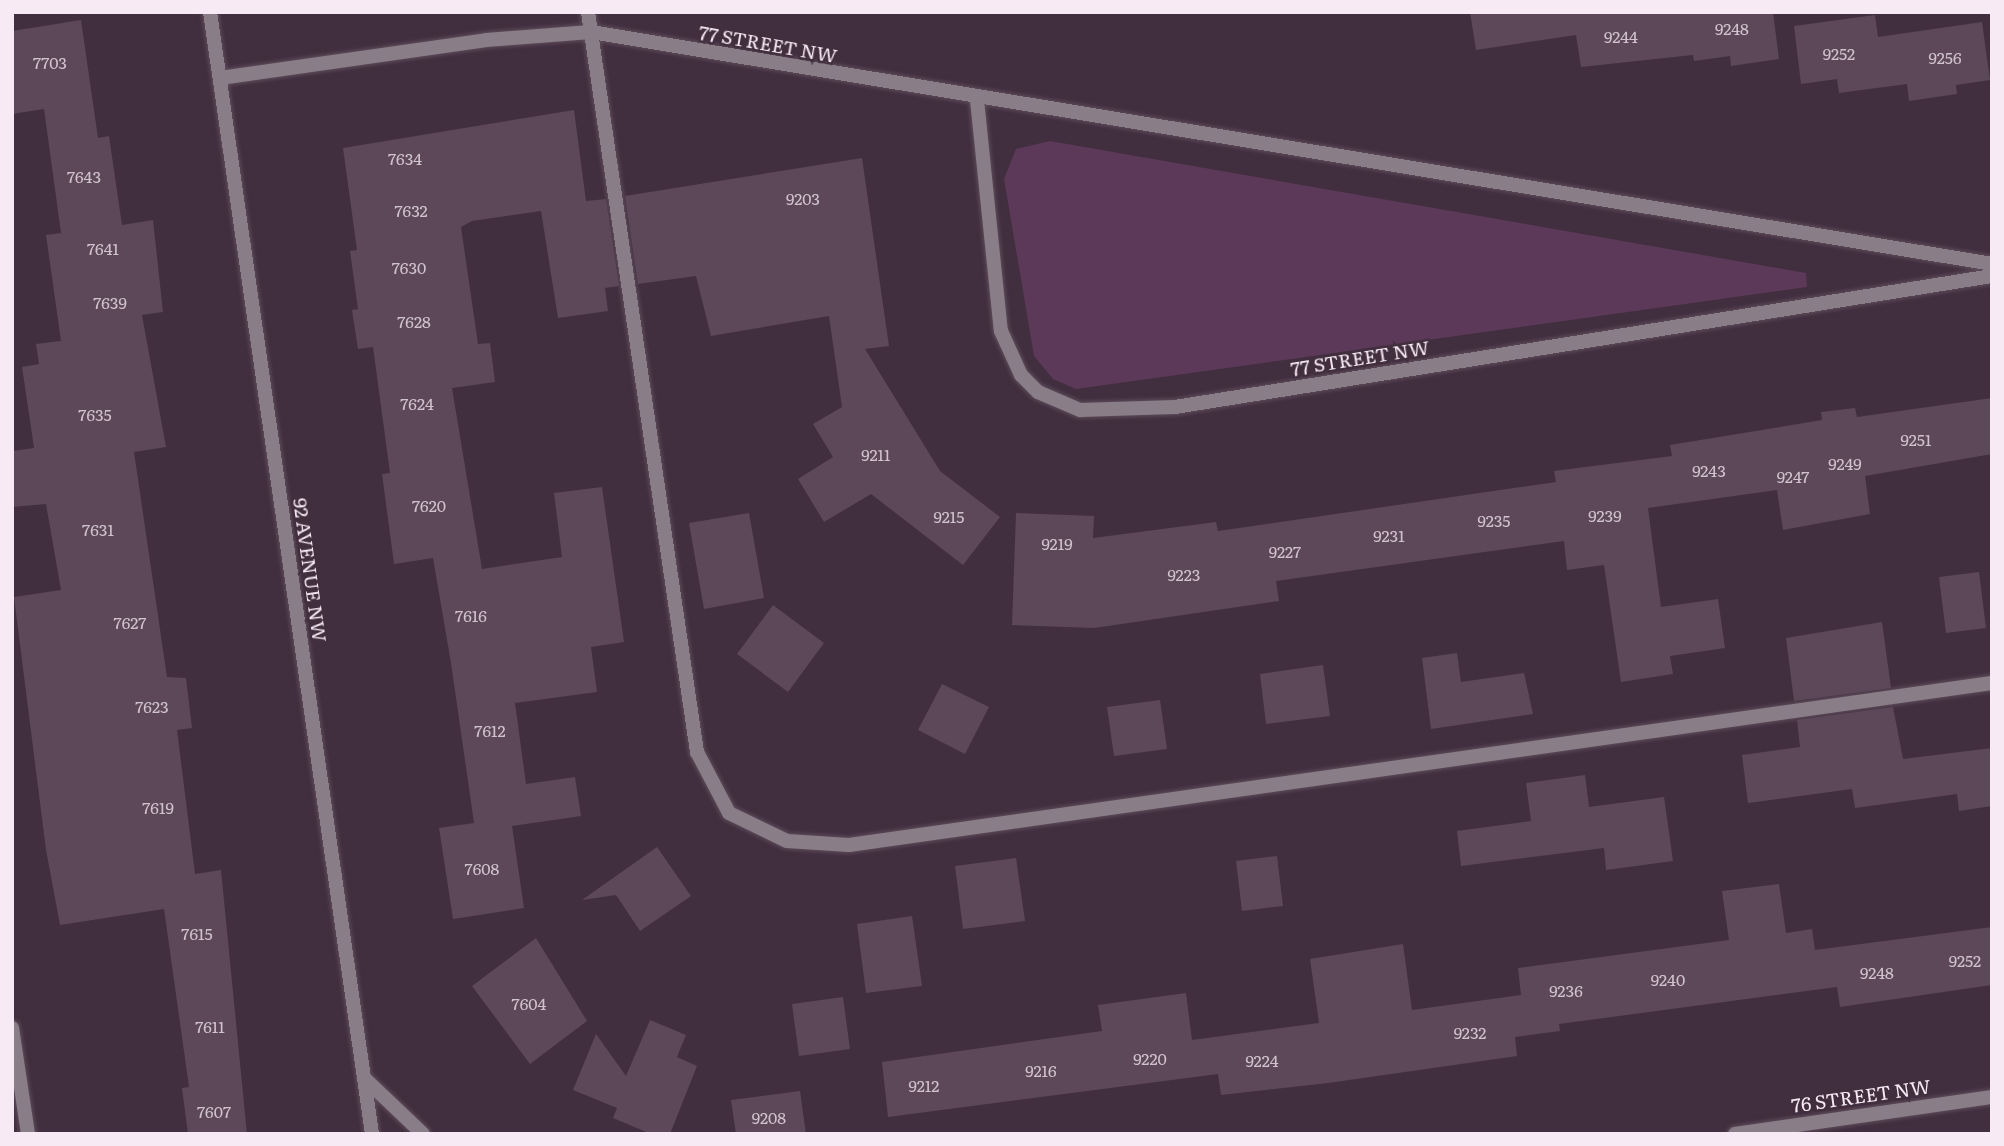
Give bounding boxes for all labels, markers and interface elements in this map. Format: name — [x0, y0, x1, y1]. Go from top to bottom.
house number: 9248 — [1715, 18, 1749, 38]
street label: 77 STREET NW — [697, 21, 839, 67]
house number: 9244 — [1604, 26, 1638, 46]
house number: 9252 — [1823, 43, 1855, 63]
house number: 9256 — [1929, 47, 1961, 67]
house number: 7703 — [33, 52, 67, 72]
house number: 7634 — [388, 148, 422, 168]
house number: 7643 — [67, 166, 101, 186]
house number: 9203 — [786, 188, 820, 208]
house number: 7632 — [394, 200, 428, 220]
house number: 7641 — [87, 238, 119, 258]
house number: 7630 — [392, 257, 426, 277]
house number: 7639 — [93, 292, 127, 312]
house number: 7628 — [397, 311, 431, 331]
street label: 77 STREET NW — [1289, 336, 1431, 380]
house number: 7624 — [400, 393, 434, 413]
house number: 7635 — [78, 404, 112, 424]
house number: 9251 — [1901, 429, 1931, 449]
house number: 9211 — [861, 444, 891, 464]
house number: 9249 — [1828, 453, 1862, 473]
house number: 9243 — [1692, 460, 1726, 480]
house number: 9247 — [1777, 466, 1809, 486]
house number: 7620 — [412, 495, 446, 515]
street label: 92 AVENUE NW — [289, 497, 331, 643]
house number: 9239 — [1588, 505, 1622, 525]
house number: 9215 — [934, 506, 964, 526]
house number: 9235 — [1478, 510, 1510, 530]
house number: 7631 — [82, 519, 114, 539]
house number: 9231 — [1373, 525, 1405, 545]
house number: 9219 — [1041, 533, 1073, 553]
house number: 9227 — [1269, 541, 1301, 561]
house number: 9223 — [1167, 564, 1201, 584]
house number: 7616 — [455, 605, 487, 625]
house number: 7627 — [114, 612, 146, 632]
house number: 7623 — [135, 696, 169, 716]
house number: 7612 — [474, 720, 506, 740]
house number: 7619 — [142, 797, 174, 817]
house number: 7608 — [465, 858, 499, 878]
house number: 7615 — [181, 923, 213, 943]
house number: 9252 — [1949, 950, 1981, 970]
house number: 9248 — [1860, 962, 1894, 982]
house number: 9240 — [1651, 969, 1685, 989]
house number: 9236 — [1549, 980, 1583, 1000]
house number: 7604 — [512, 993, 546, 1013]
house number: 7611 — [195, 1016, 225, 1036]
house number: 9232 — [1454, 1022, 1486, 1042]
house number: 9220 — [1133, 1048, 1167, 1068]
house number: 9224 — [1245, 1050, 1279, 1070]
house number: 9216 — [1025, 1060, 1057, 1080]
house number: 9212 — [909, 1075, 939, 1095]
street label: 76 STREET NW — [1790, 1075, 1932, 1117]
house number: 7607 — [197, 1101, 231, 1121]
house number: 9208 — [752, 1107, 786, 1127]

